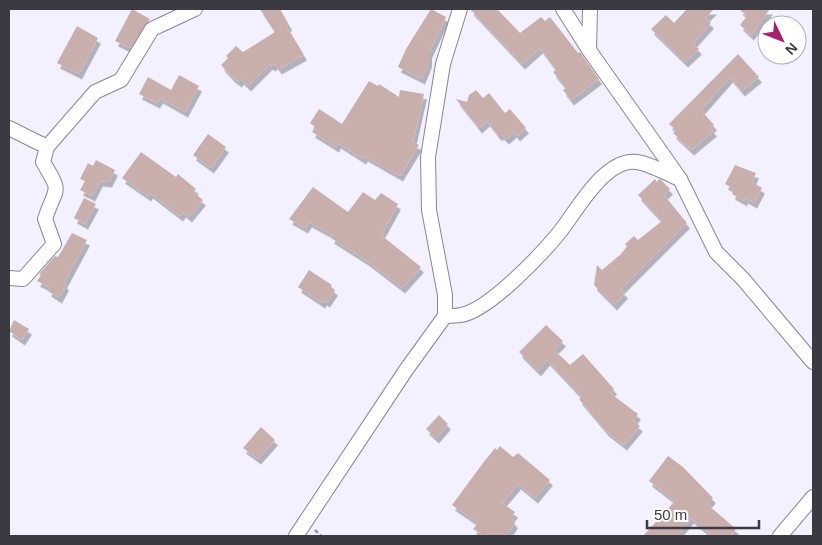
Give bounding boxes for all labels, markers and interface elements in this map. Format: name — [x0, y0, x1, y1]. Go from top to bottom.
north arrow — [757, 15, 807, 65]
text: N — [782, 40, 801, 58]
scale bar — [647, 498, 760, 530]
text: 50 m — [654, 506, 687, 523]

